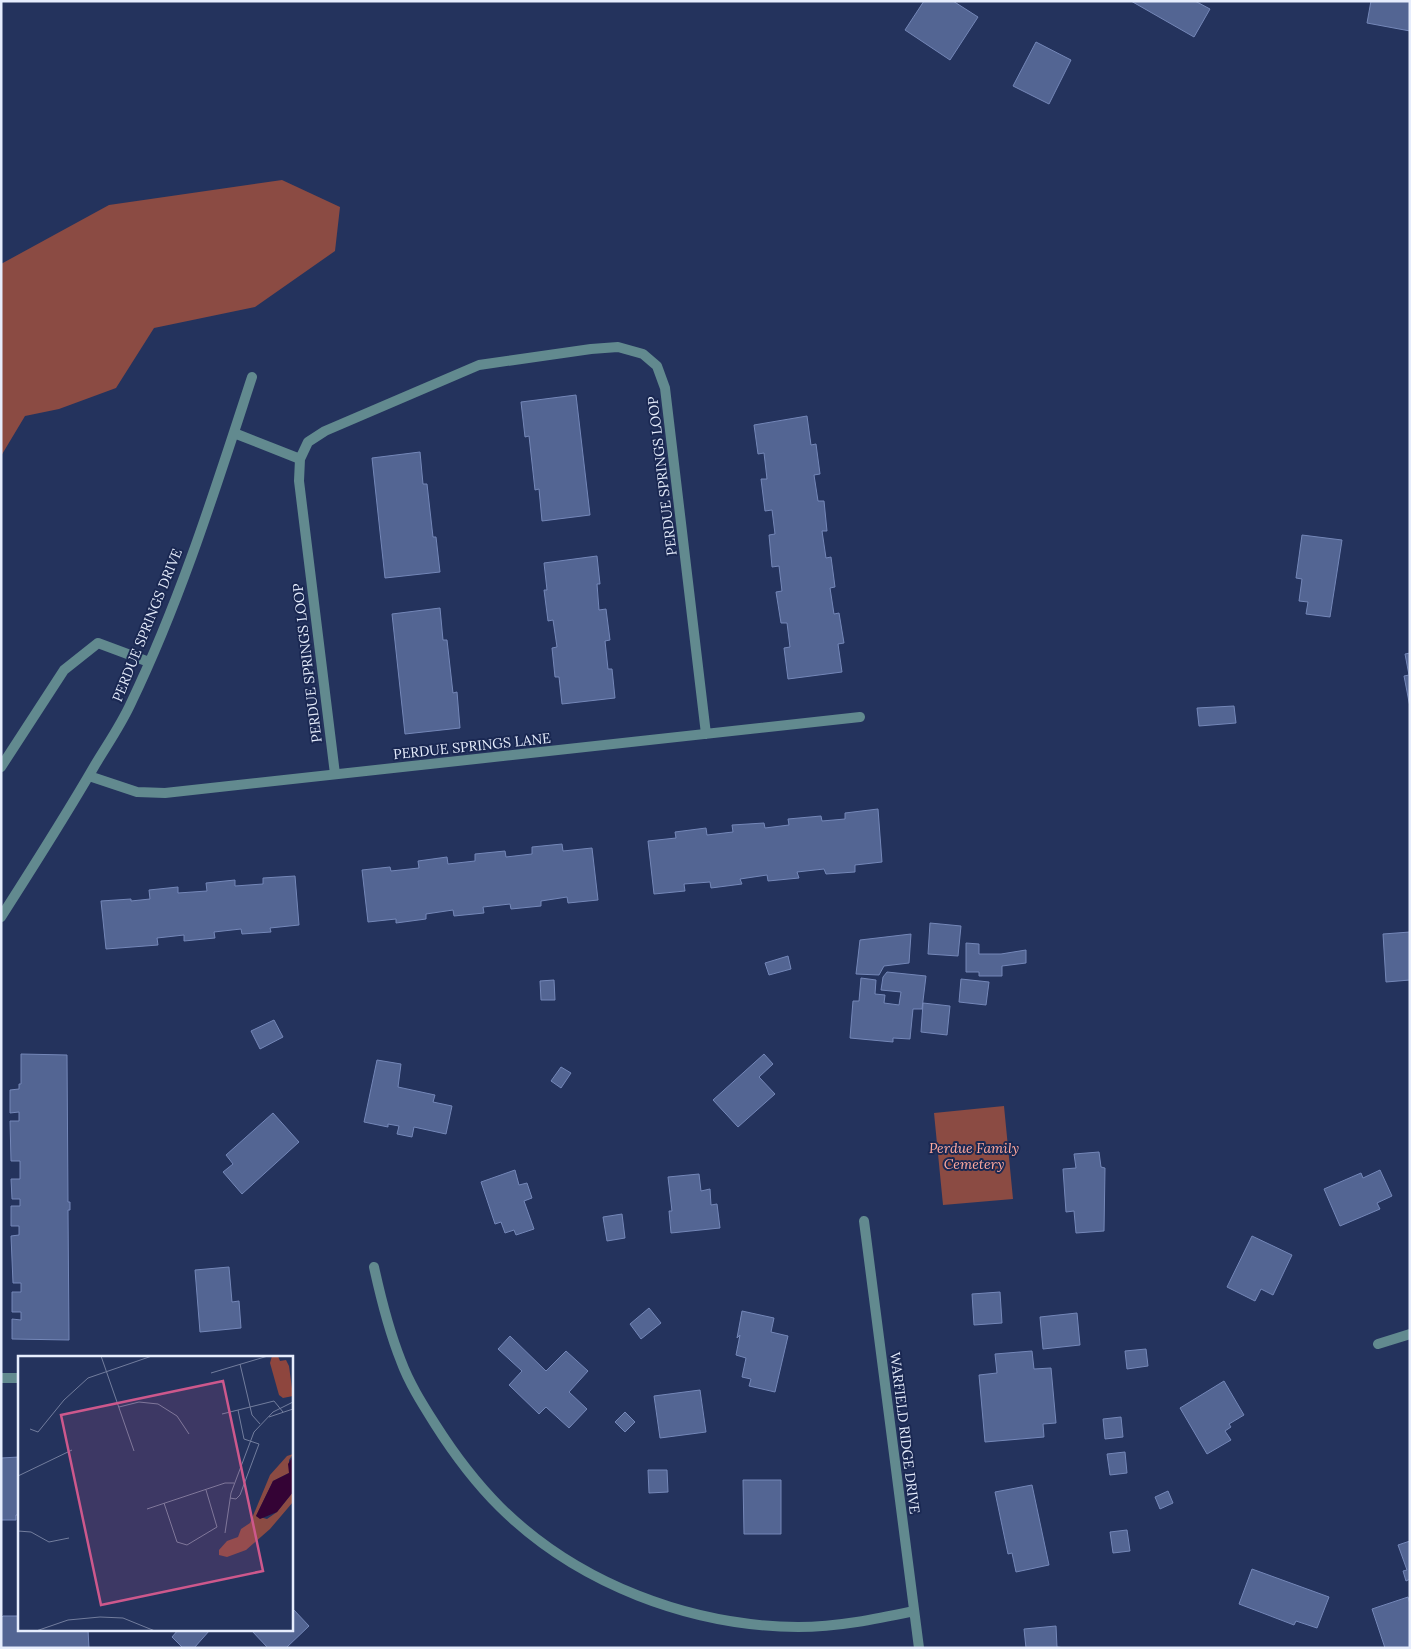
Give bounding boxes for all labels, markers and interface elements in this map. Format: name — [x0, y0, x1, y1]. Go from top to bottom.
street label: PERDUE SPRINGS LOOP — [643, 395, 681, 557]
street label: PERDUE SPRINGS DRIVE — [108, 546, 186, 704]
street label: PERDUE SPRINGS LOOP — [288, 582, 326, 744]
street label: PERDUE SPRINGS LANE — [392, 729, 552, 763]
park label: Perdue Family Cemetery — [929, 1139, 1019, 1173]
street label: WARFIELD RIDGE DRIVE — [886, 1351, 924, 1515]
inset map — [18, 1356, 292, 1632]

